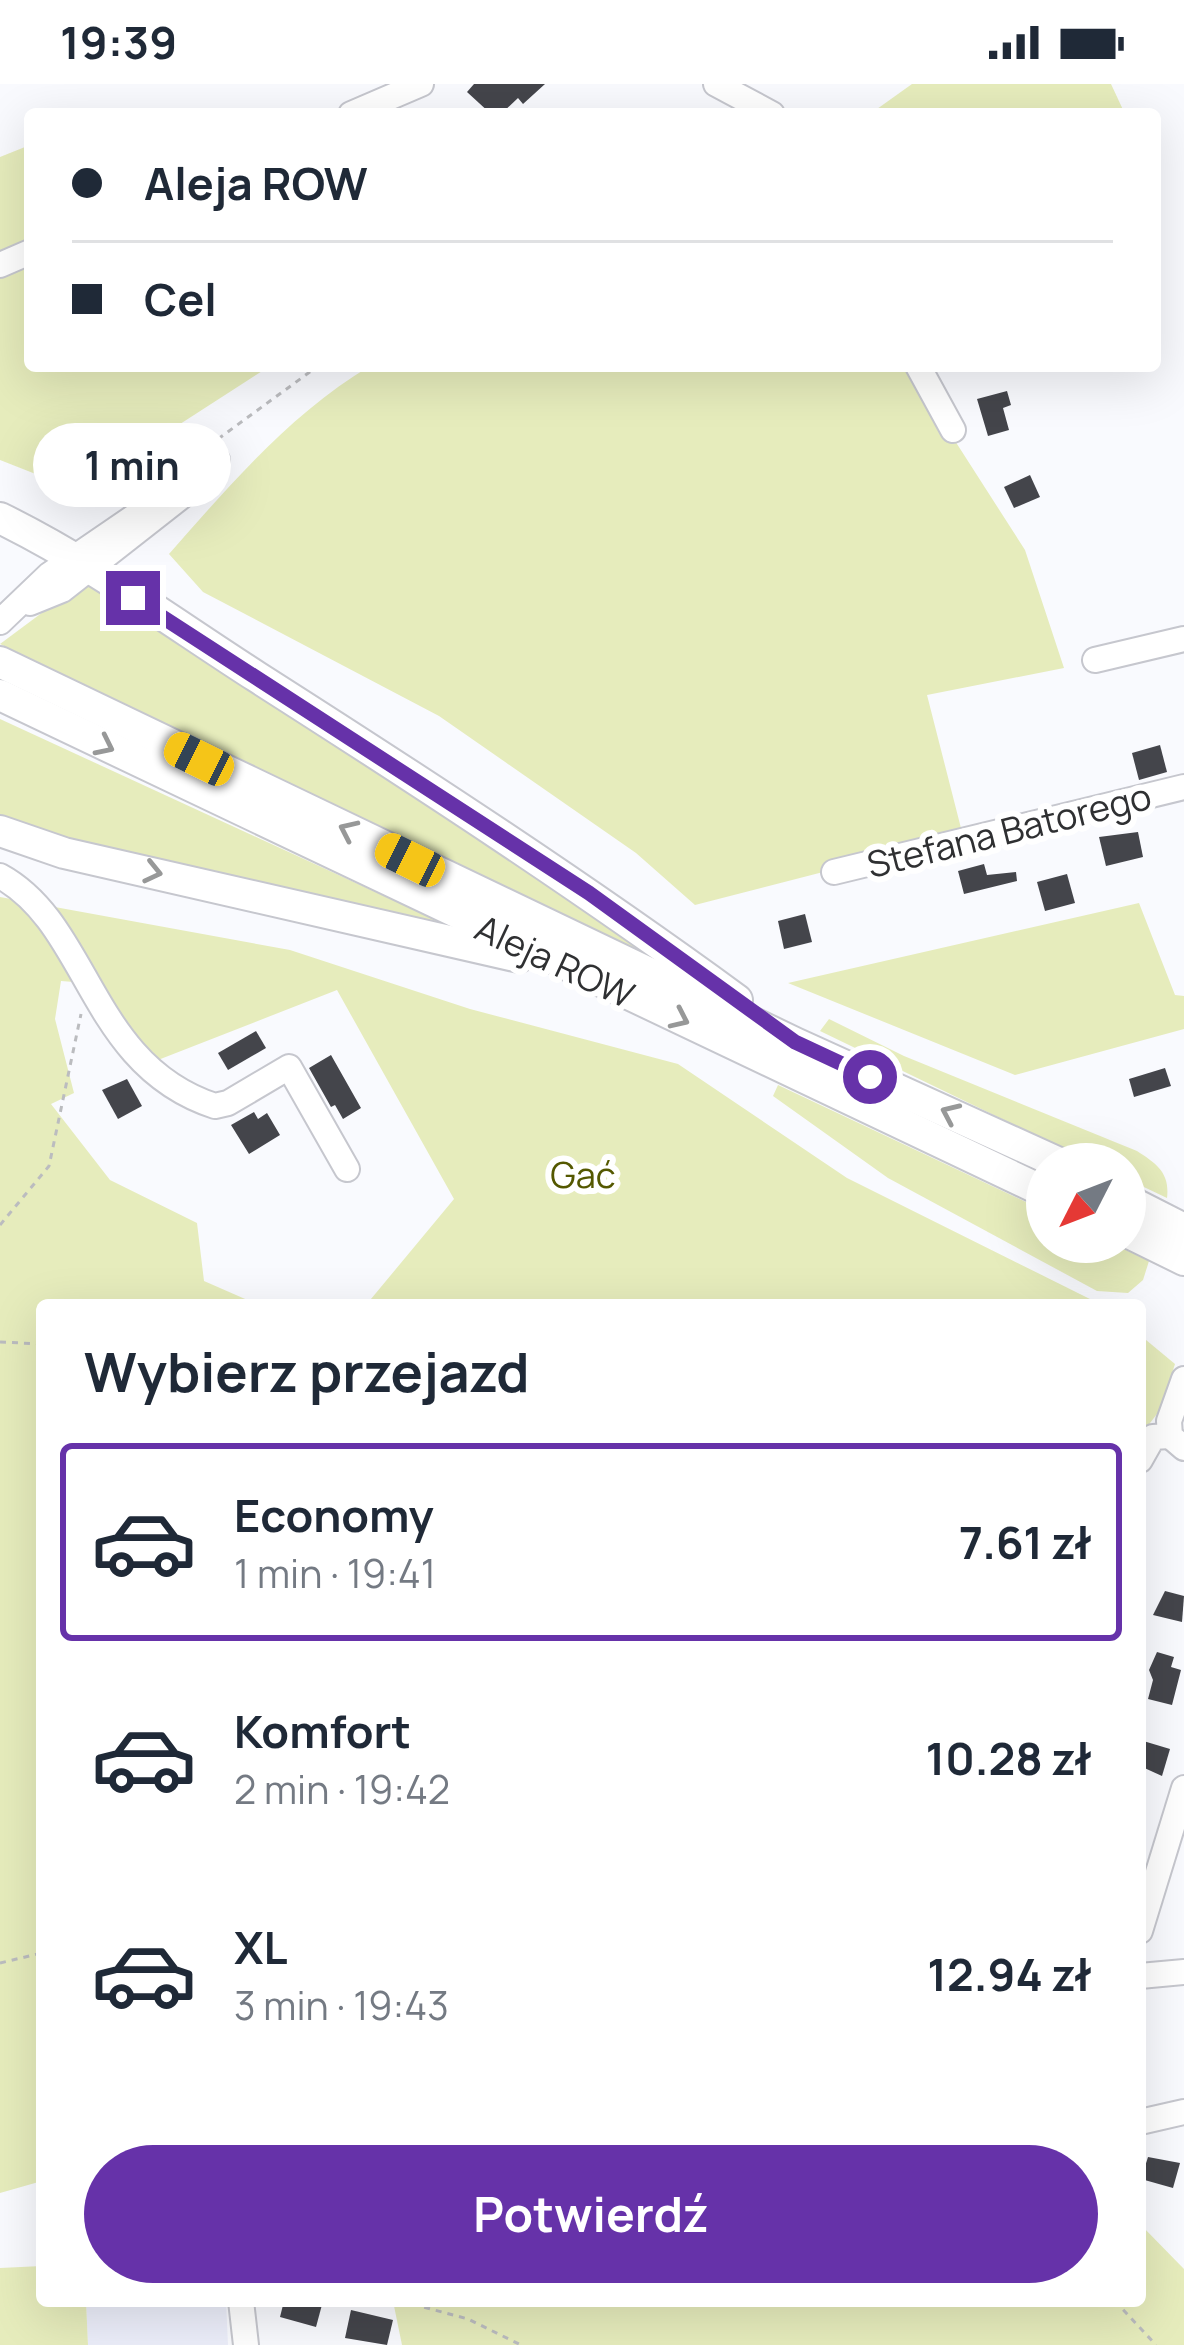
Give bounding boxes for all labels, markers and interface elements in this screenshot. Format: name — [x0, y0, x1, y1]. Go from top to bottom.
text: 19:39 — [60, 11, 177, 73]
text: Aleja ROW — [144, 152, 368, 214]
text: Cel — [144, 268, 217, 330]
callout: 1 min — [34, 424, 232, 508]
text: 1 min — [84, 438, 180, 492]
route end — [106, 571, 160, 625]
car — [159, 727, 239, 791]
one-way arrow — [93, 732, 114, 755]
street label: Stefana Batorego — [862, 771, 1156, 889]
one-way arrow — [338, 821, 360, 844]
car — [370, 828, 450, 892]
one-way arrow — [143, 859, 163, 884]
street label: Aleja ROW — [468, 903, 643, 1019]
one-way arrow — [668, 1005, 689, 1028]
route start — [843, 1050, 897, 1104]
one-way arrow — [941, 1104, 962, 1128]
north arrow — [1026, 1143, 1146, 1263]
map controls — [1026, 1143, 1146, 1263]
park label: Gać — [550, 1150, 616, 1199]
text: Wybierz przejazd — [84, 1334, 530, 1408]
text: Economy — [234, 1484, 434, 1546]
icon: car — [90, 1488, 198, 1596]
text: 7.61 zł — [959, 1511, 1092, 1573]
text: 1 min · 19:41 — [234, 1546, 436, 1600]
text: Komfort — [234, 1700, 411, 1762]
icon: car — [90, 1704, 198, 1812]
text: 10.28 zł — [926, 1727, 1092, 1789]
text: 2 min · 19:42 — [234, 1762, 450, 1816]
text: XL — [234, 1916, 288, 1978]
icon: car — [90, 1920, 198, 2028]
text: 12.94 zł — [927, 1943, 1092, 2005]
text: 3 min · 19:43 — [234, 1978, 449, 2032]
button: Potwierdź — [84, 2145, 1098, 2283]

